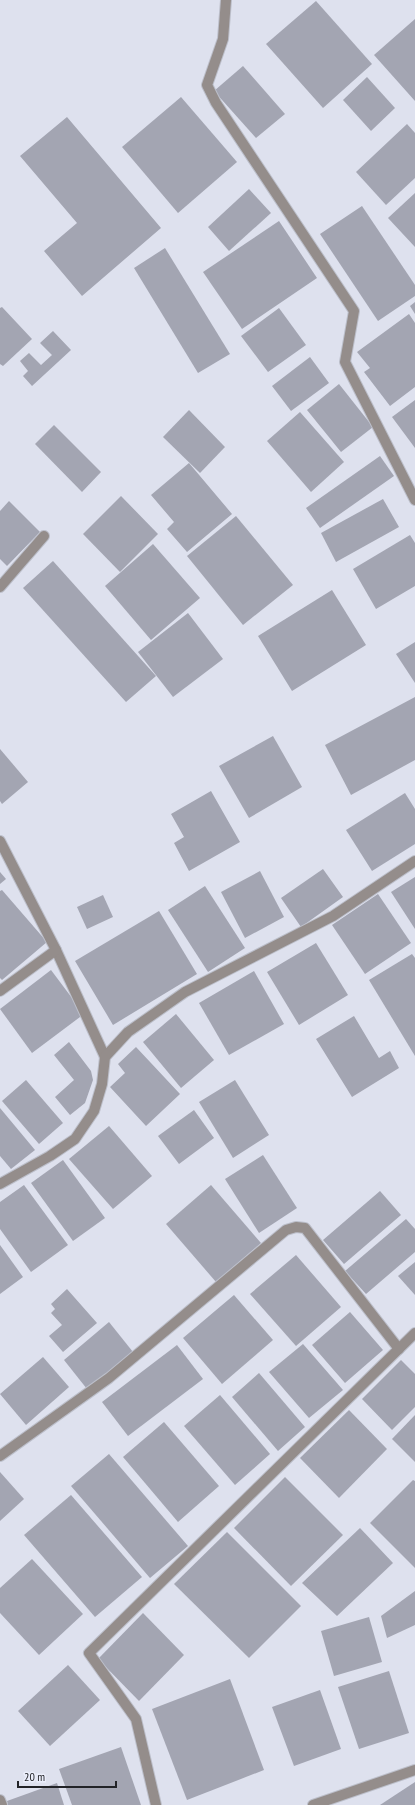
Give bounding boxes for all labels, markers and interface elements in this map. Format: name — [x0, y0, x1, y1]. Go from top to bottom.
scale bar — [18, 1763, 116, 1789]
text: 20 m — [24, 1769, 45, 1784]

